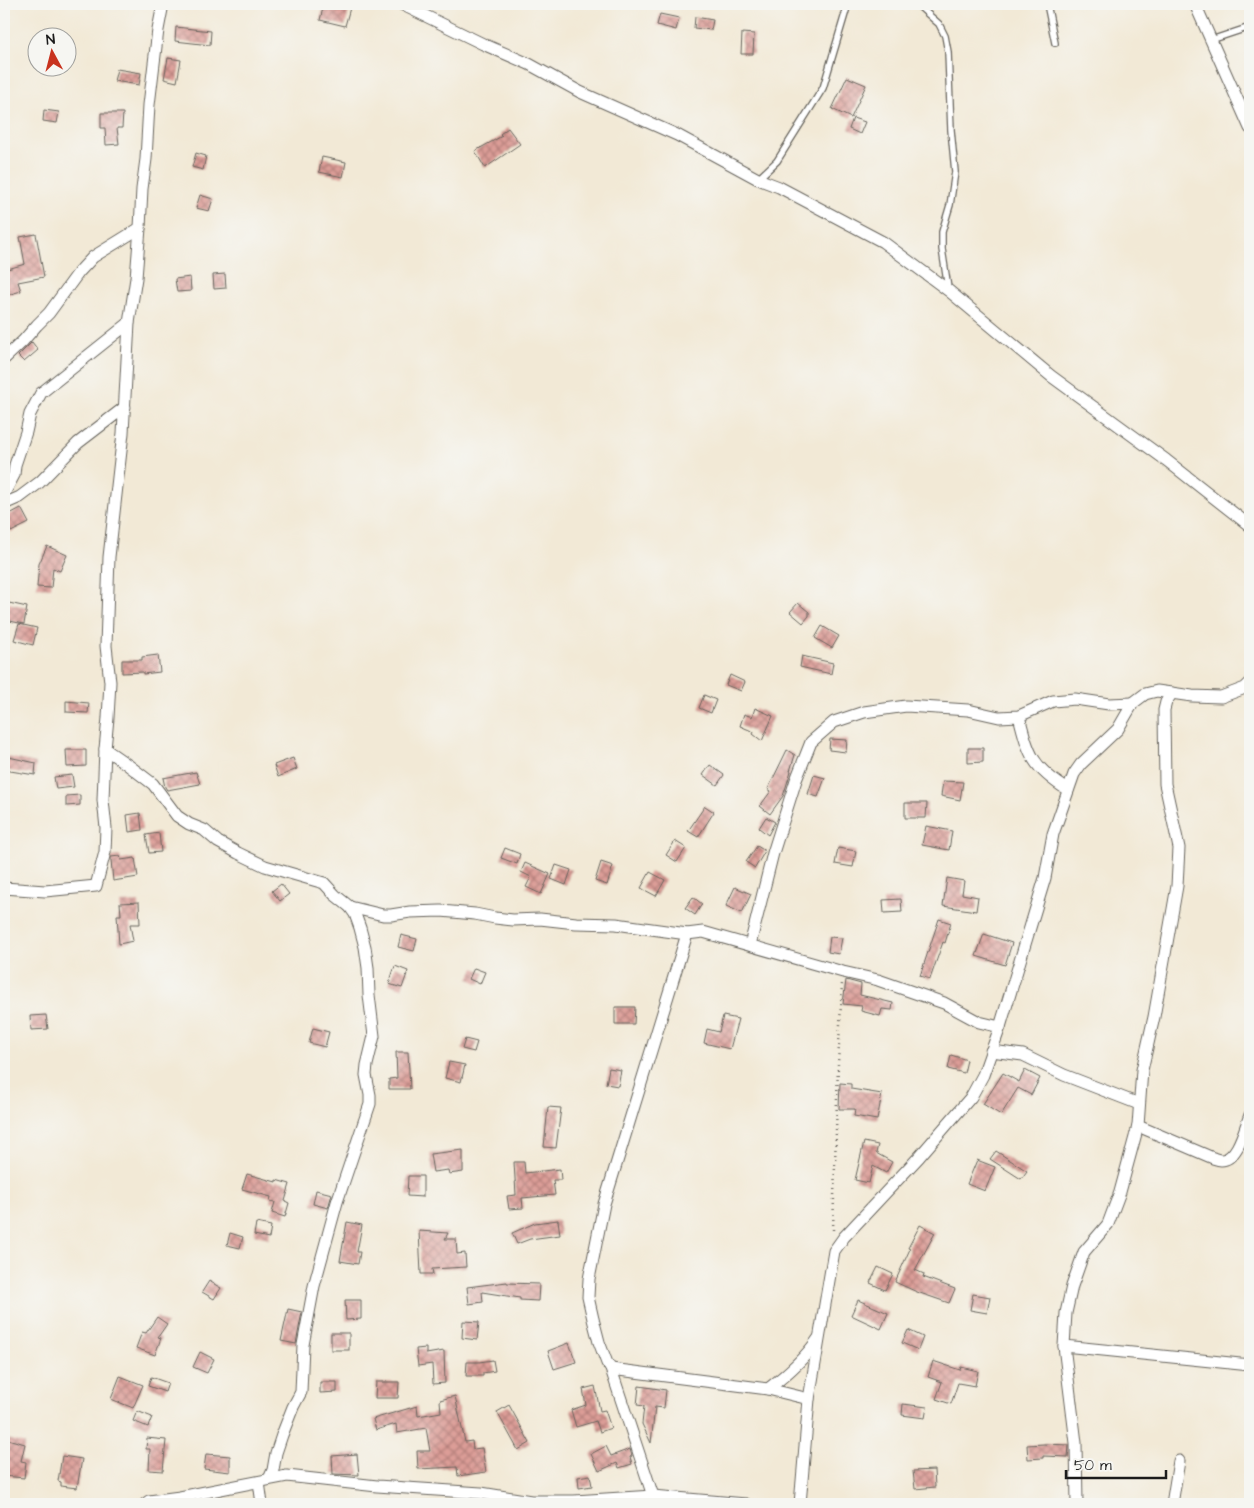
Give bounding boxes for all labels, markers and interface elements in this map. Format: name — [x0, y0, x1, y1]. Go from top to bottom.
north arrow — [28, 28, 78, 78]
text: N — [45, 30, 56, 51]
scale bar — [1066, 1448, 1166, 1480]
text: 50 m — [1074, 1455, 1112, 1476]

